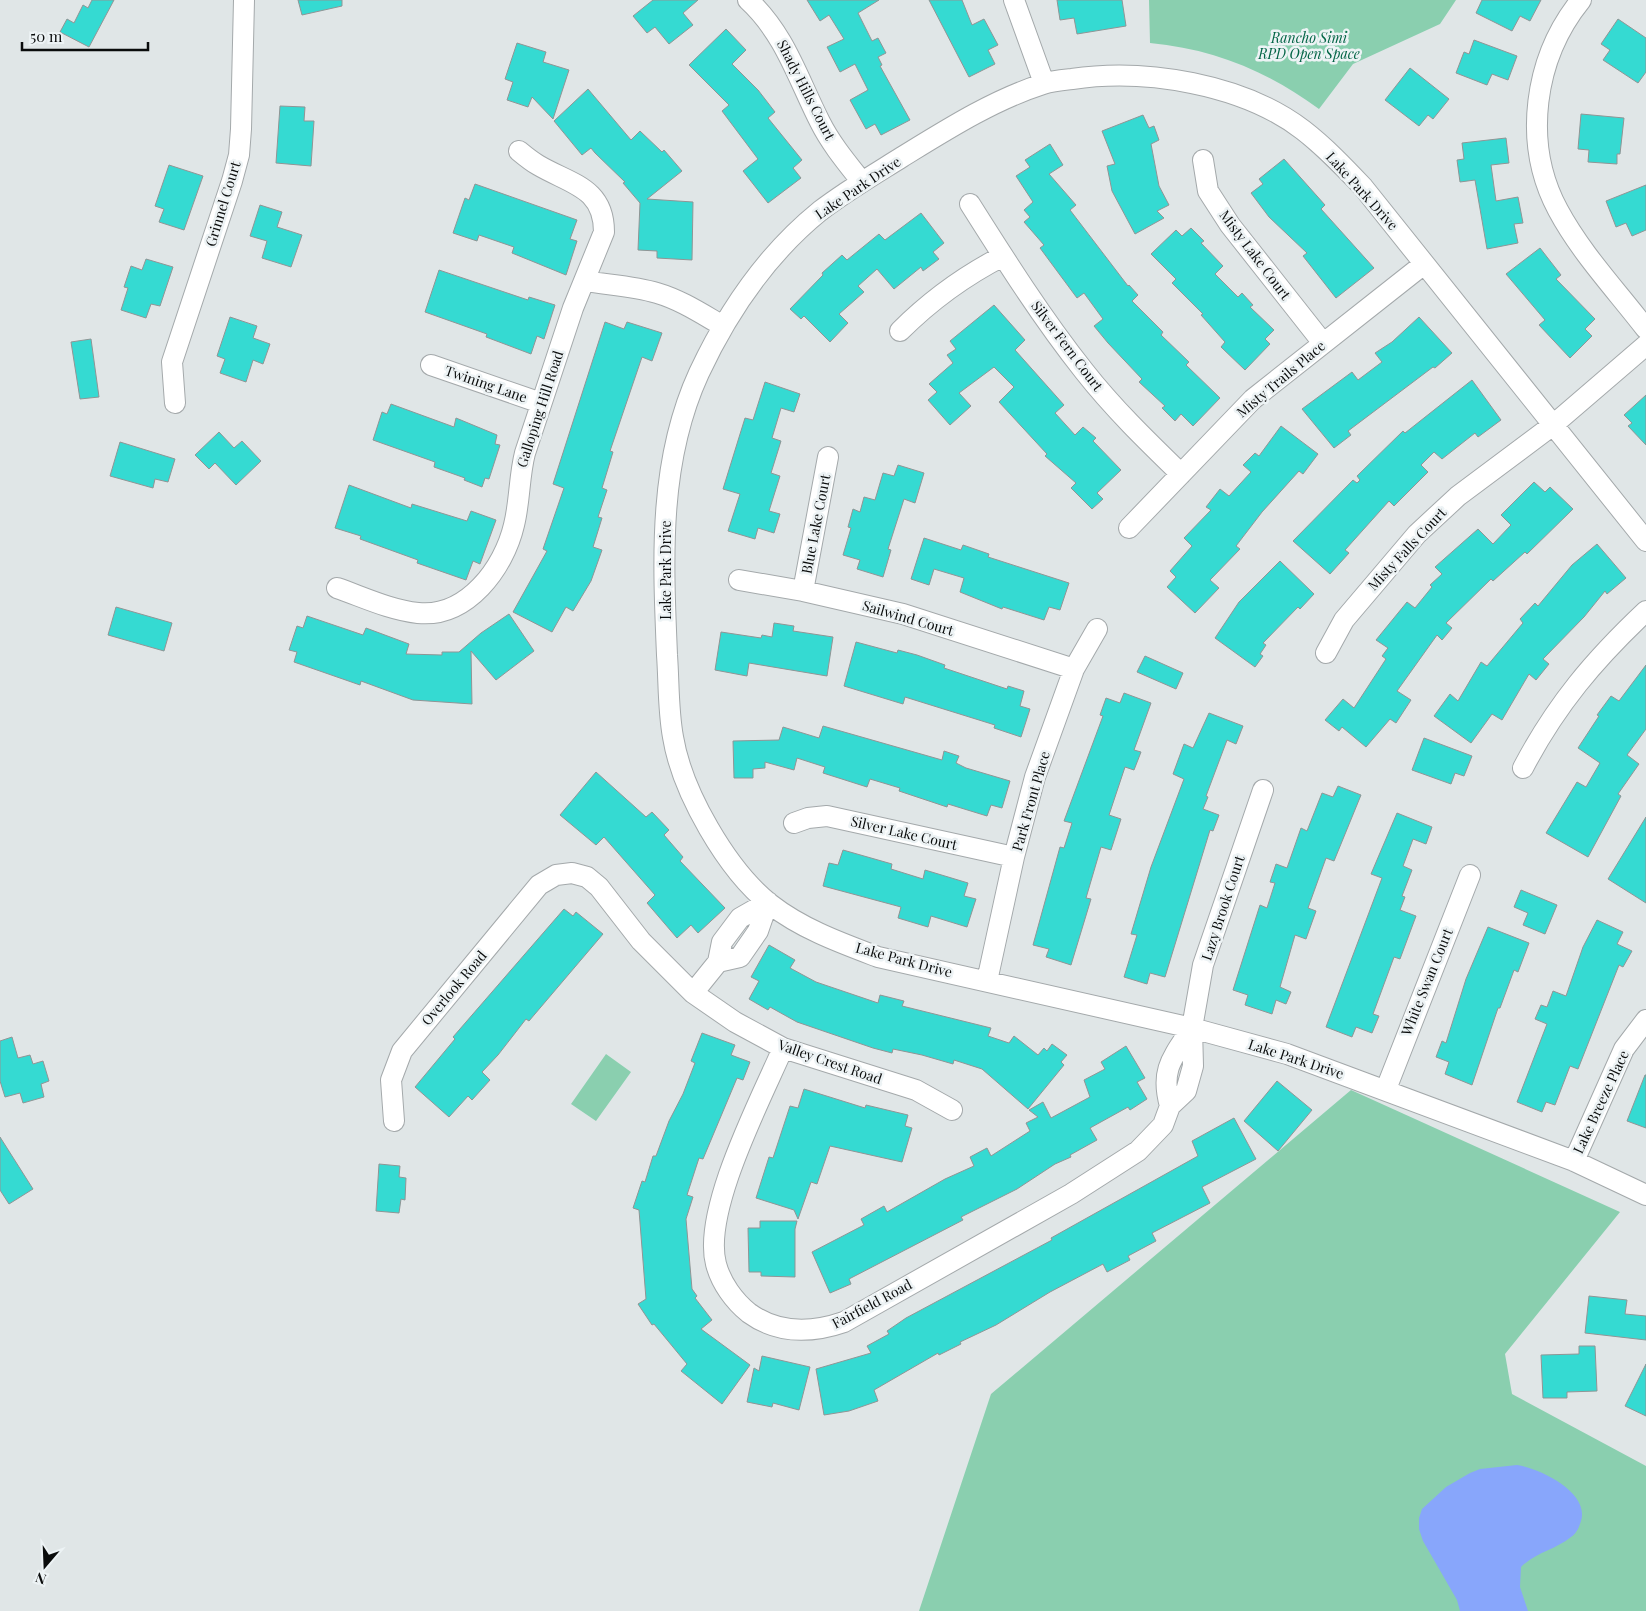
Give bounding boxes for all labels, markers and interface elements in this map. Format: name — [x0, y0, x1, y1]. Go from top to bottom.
scale bar — [22, 20, 149, 52]
text: 50 m — [30, 26, 63, 46]
park label: Rancho Simi RPD Open Space — [1257, 28, 1360, 63]
street label: Shady Hills Court — [773, 36, 840, 144]
street label: Lake Park Drive — [1322, 147, 1403, 234]
street label: Lake Park Drive — [811, 152, 904, 223]
street label: Grinnel Court — [201, 158, 245, 249]
street label: Misty Lake Court — [1215, 206, 1296, 304]
street label: Silver Fern Court — [1027, 297, 1108, 395]
street label: Misty Trails Place — [1232, 336, 1329, 421]
street label: Galloping Hill Road — [512, 348, 567, 470]
street label: Twining Lane — [443, 361, 530, 406]
street label: Blue Lake Court — [797, 471, 835, 575]
street label: Misty Falls Court — [1363, 502, 1451, 594]
street label: Lake Park Drive — [656, 520, 675, 620]
street label: Sailwind Court — [860, 595, 957, 640]
street label: Park Front Place — [1007, 749, 1054, 853]
street label: Silver Lake Court — [849, 811, 960, 854]
street label: Lazy Brook Court — [1197, 852, 1249, 963]
street label: White Swan Court — [1396, 924, 1457, 1039]
street label: Lake Park Drive — [854, 937, 955, 982]
street label: Overlook Road — [417, 946, 490, 1029]
street label: Valley Crest Road — [775, 1034, 885, 1088]
street label: Lake Park Drive — [1246, 1034, 1346, 1083]
street label: Lake Breeze Place — [1568, 1047, 1633, 1157]
street label: Fairfield Road — [828, 1274, 915, 1333]
north arrow — [20, 1541, 70, 1591]
text: N — [33, 1568, 48, 1589]

